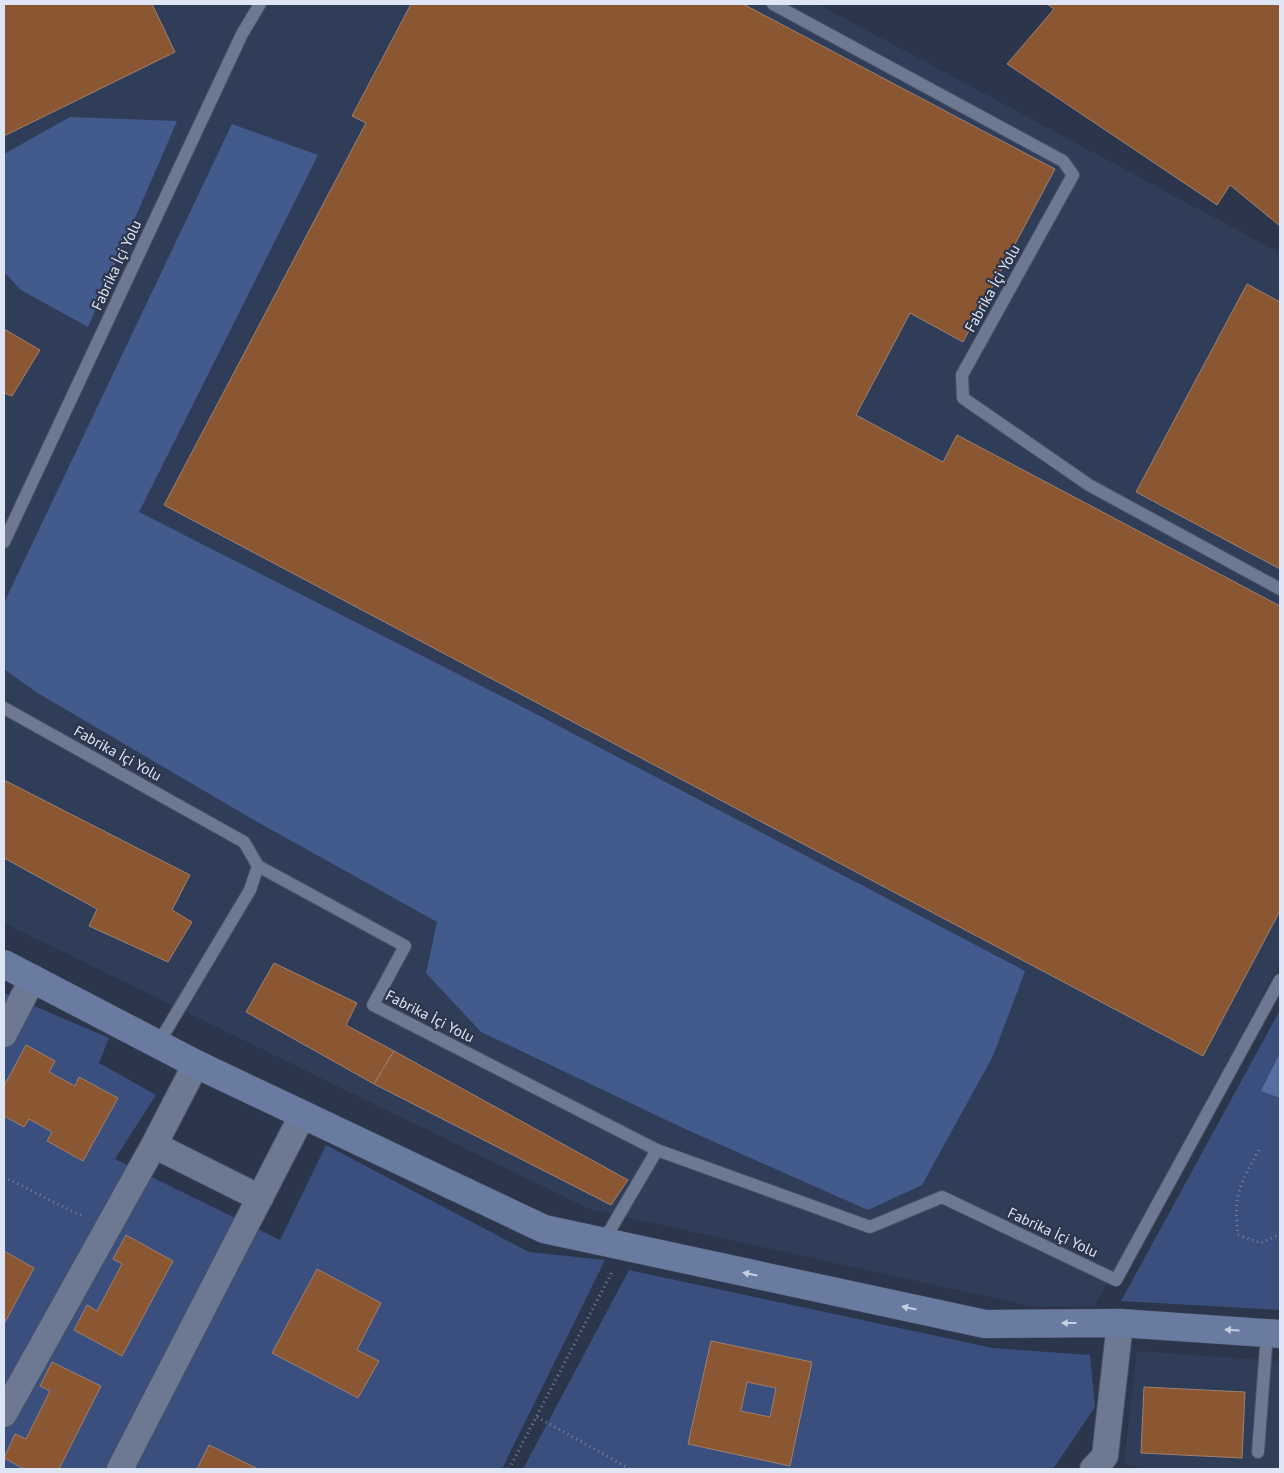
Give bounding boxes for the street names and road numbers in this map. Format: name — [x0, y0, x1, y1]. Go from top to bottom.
street label: Fabrika İçi Yolu — [87, 217, 145, 313]
street label: Fabrika İçi Yolu — [960, 241, 1024, 335]
street label: Fabrika İçi Yolu — [71, 721, 165, 785]
street label: Fabrika İçi Yolu — [382, 985, 478, 1047]
street label: Fabrika İçi Yolu — [1005, 1203, 1101, 1261]

